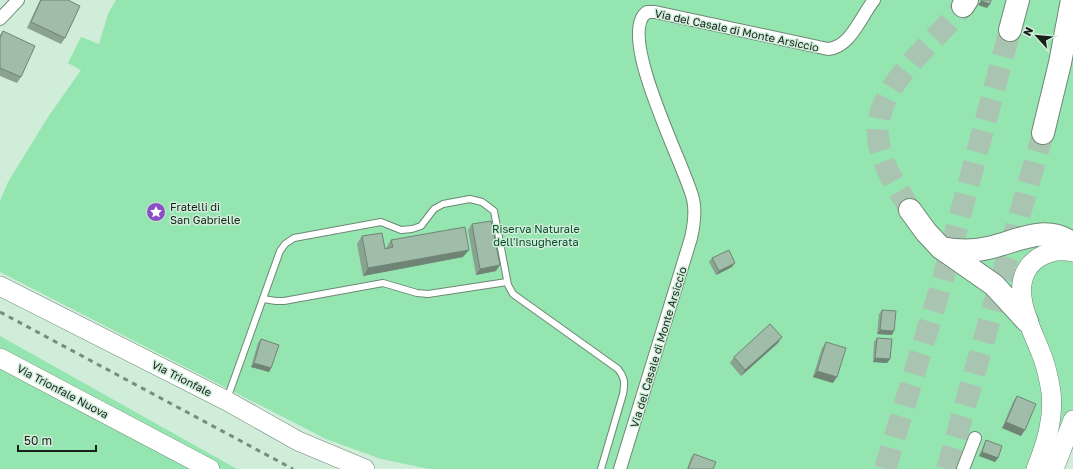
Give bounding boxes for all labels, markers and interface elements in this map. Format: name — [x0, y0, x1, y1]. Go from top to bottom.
street label: Via del Casale di Monte Arsiccio — [654, 6, 821, 54]
north arrow — [1017, 16, 1057, 56]
text: N — [1020, 25, 1035, 38]
place label: Fratelli di San Gabrielle — [170, 200, 240, 226]
place icon: Fratelli di San Gabrielle — [145, 201, 167, 223]
park label: Riserva Naturale dell'Insugherata — [492, 222, 580, 248]
street label: Via del Casale di Monte Arsiccio — [627, 265, 689, 429]
street label: Via Trionfale — [150, 357, 214, 399]
street label: Via Trionfale Nuova — [15, 361, 111, 421]
scale bar — [18, 427, 96, 453]
text: 50 m — [24, 433, 52, 448]

